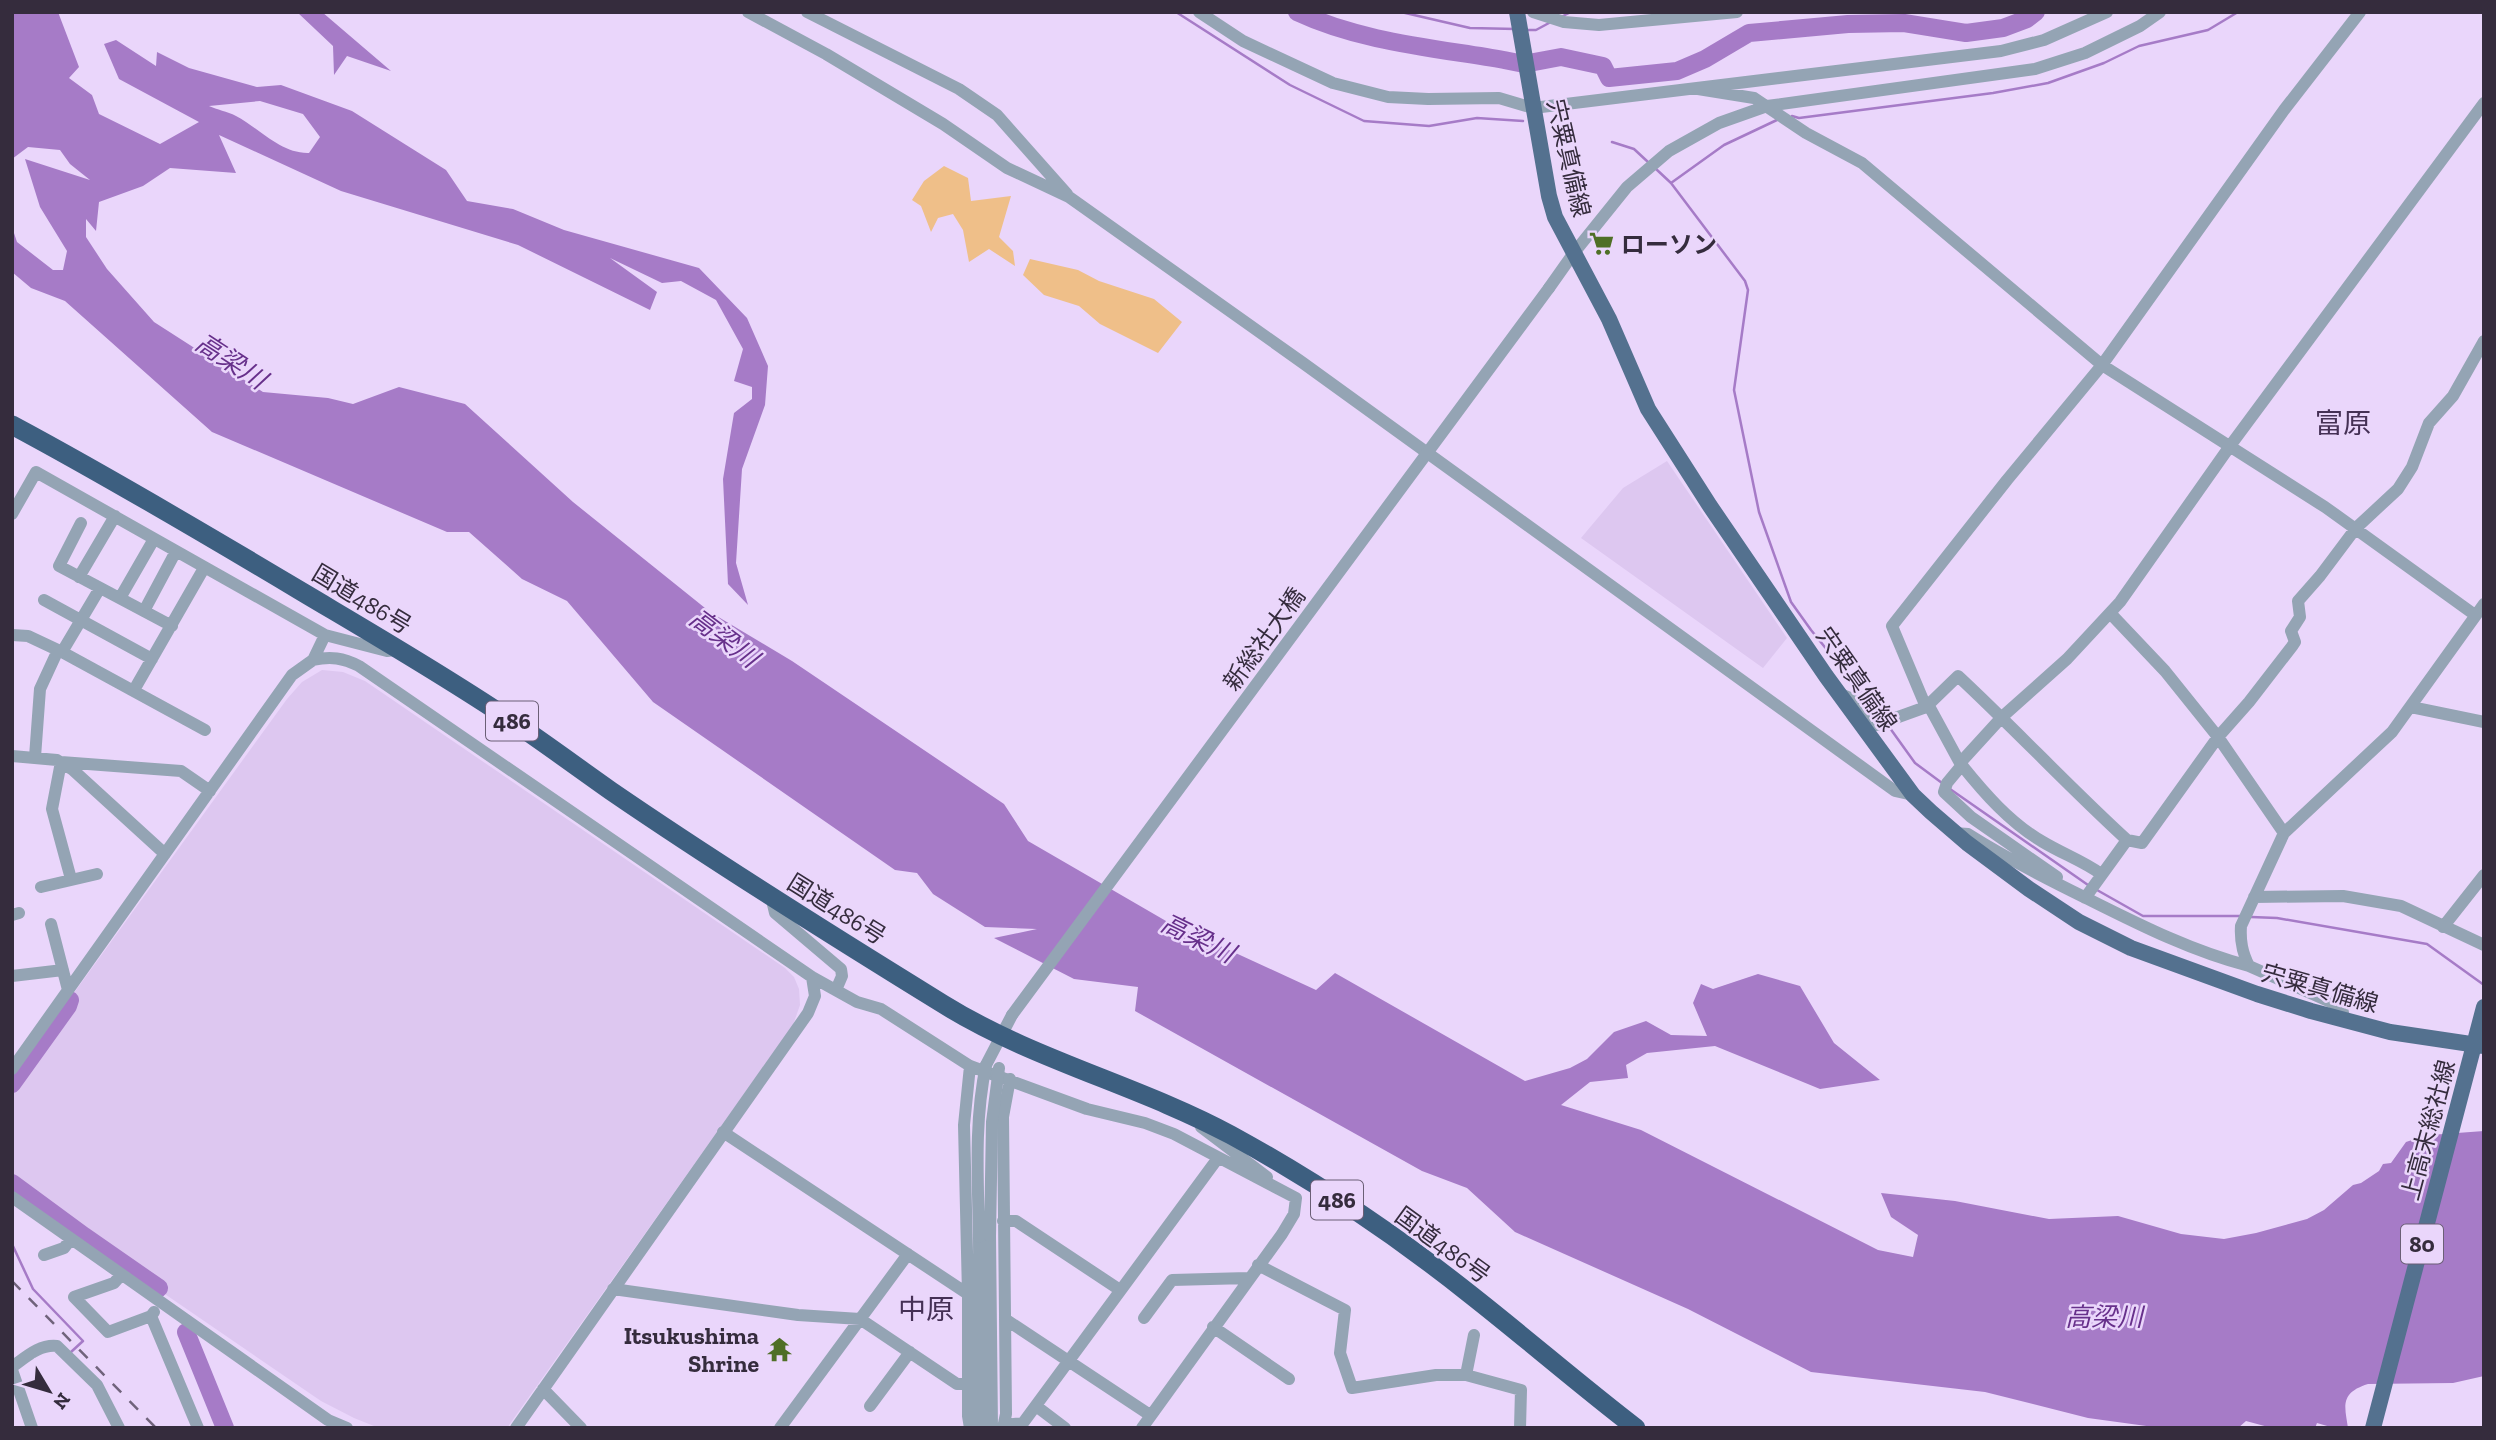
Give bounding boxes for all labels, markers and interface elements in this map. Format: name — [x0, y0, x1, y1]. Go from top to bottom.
street label: 宍粟真備線 — [1541, 96, 1597, 220]
supermarket icon: ローソン — [1587, 230, 1615, 258]
place label: ローソン — [1621, 230, 1717, 259]
water label: 高梁川 — [190, 326, 275, 397]
district label: 富原 — [2315, 407, 2371, 440]
street label: 国道486号 — [307, 558, 417, 640]
street label: 新総社大橋 — [1217, 582, 1311, 696]
water label: 高梁川 — [683, 602, 767, 676]
street label: 宍粟真備線 — [1811, 622, 1903, 736]
road number: 486 — [486, 702, 538, 740]
street label: 国道486号 — [782, 867, 892, 951]
water label: 高梁川 — [1156, 907, 1243, 971]
street label: 宍粟真備線 — [2258, 958, 2382, 1018]
street label: 上高末総社線 — [2395, 1057, 2461, 1203]
road number: 486 — [1311, 1180, 1363, 1219]
street label: 国道486号 — [1390, 1201, 1496, 1289]
road number: 80 — [2401, 1224, 2443, 1264]
district label: 中原 — [898, 1293, 954, 1326]
water label: 高梁川 — [2065, 1301, 2146, 1333]
place label: Itsukushima Shrine — [624, 1321, 759, 1378]
temple icon: Itsukushima Shrine — [765, 1335, 793, 1363]
north arrow — [14, 1356, 84, 1426]
text: N — [48, 1388, 76, 1414]

